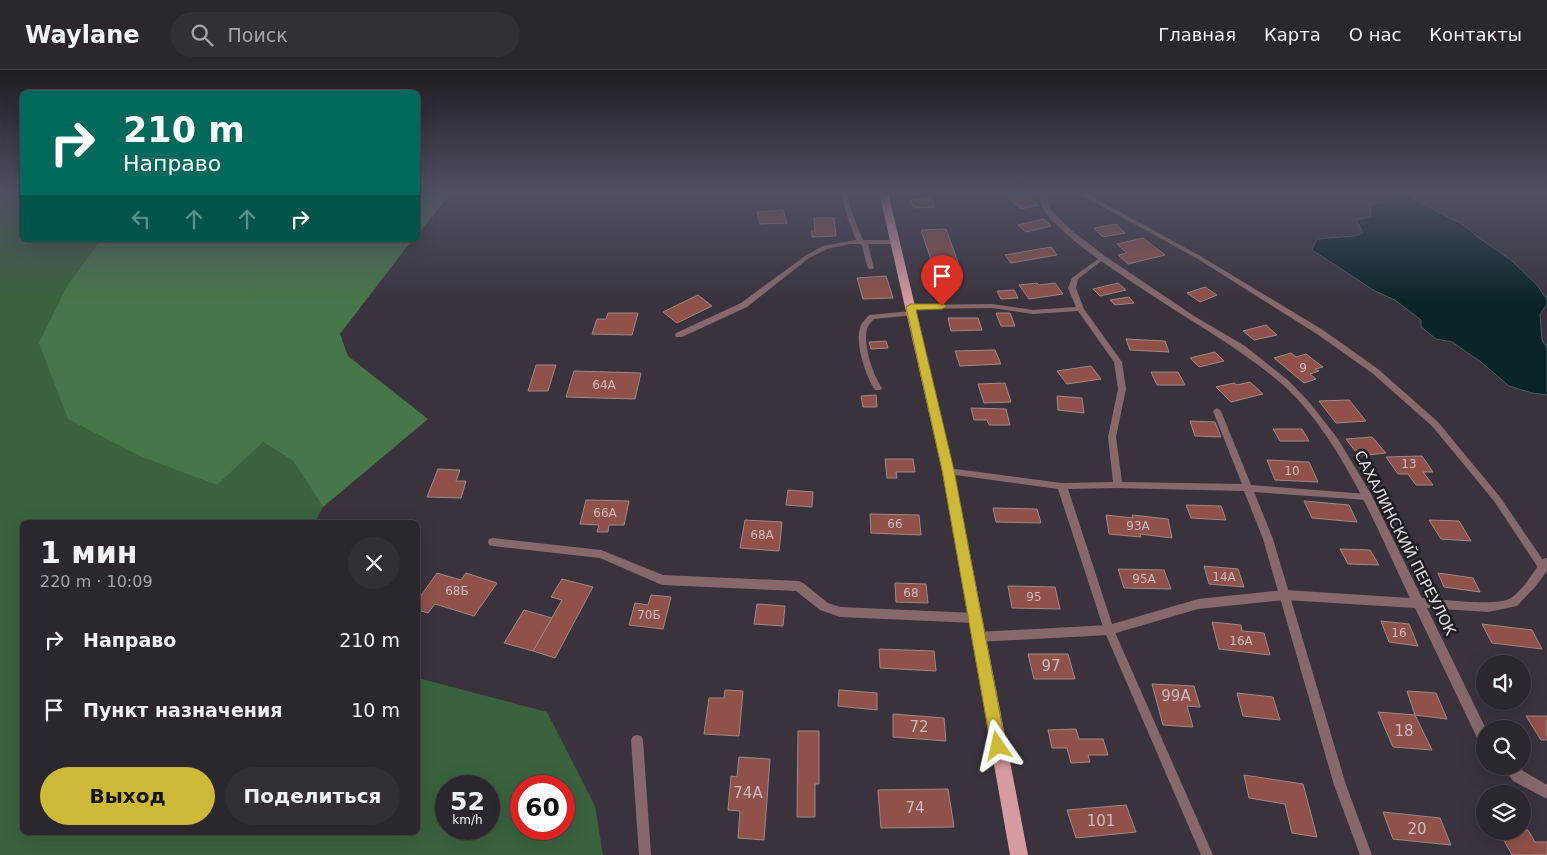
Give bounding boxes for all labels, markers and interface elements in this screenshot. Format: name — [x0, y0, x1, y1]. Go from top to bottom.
search box — [170, 12, 520, 57]
text: Waylane — [25, 21, 140, 49]
icon: search — [188, 21, 216, 49]
text: Поиск — [228, 24, 288, 46]
text: Главная — [1158, 24, 1236, 45]
text: Карта — [1264, 24, 1321, 45]
text: О нас — [1349, 24, 1401, 45]
text: Контакты — [1429, 24, 1522, 45]
icon: right — [40, 110, 105, 175]
text: 210 m — [123, 110, 245, 150]
text: Направо — [123, 151, 221, 176]
icon: left — [127, 205, 155, 233]
icon: ahead — [180, 205, 208, 233]
icon: ahead — [233, 205, 261, 233]
icon: right — [286, 205, 314, 233]
pin — [921, 255, 963, 306]
icon: arrive — [928, 262, 956, 290]
house number: 9 — [1299, 361, 1307, 375]
house number: 64А — [592, 378, 617, 392]
street label: САХАЛИНСКИЙ ПЕРЕУЛОК — [1350, 447, 1461, 639]
house number: 13 — [1401, 457, 1417, 471]
house number: 10 — [1284, 464, 1300, 478]
house number: 66А — [593, 506, 618, 520]
house number: 66 — [887, 517, 903, 531]
house number: 93А — [1126, 519, 1151, 533]
house number: 68А — [750, 528, 775, 542]
text: 1 мин — [40, 535, 138, 570]
button: close — [348, 537, 400, 589]
house number: 14А — [1212, 570, 1237, 584]
text: 220 m · 10:09 — [40, 572, 153, 591]
house number: 95А — [1132, 572, 1157, 586]
house number: 68Б — [445, 584, 469, 598]
house number: 68 — [903, 586, 919, 600]
house number: 95 — [1026, 590, 1042, 604]
house number: 70Б — [637, 608, 661, 622]
icon: right — [40, 626, 68, 654]
house number: 16 — [1391, 626, 1407, 640]
text: Направо — [83, 629, 176, 651]
text: 210 m — [339, 629, 400, 651]
house number: 16А — [1229, 634, 1254, 648]
map controls — [1476, 655, 1531, 840]
button: sound — [1476, 655, 1531, 710]
house number: 97 — [1041, 657, 1061, 675]
house number: 99А — [1161, 687, 1191, 705]
icon: arrive — [40, 696, 68, 724]
text: Пункт назначения — [83, 699, 282, 721]
text: 10 m — [351, 699, 400, 721]
house number: 72 — [909, 718, 929, 736]
position arrow — [971, 719, 1023, 771]
button: search — [1476, 720, 1531, 775]
house number: 18 — [1394, 722, 1414, 740]
button: Выход — [40, 767, 215, 825]
button: Поделиться — [225, 767, 400, 825]
speed limit sign: 60 — [510, 775, 575, 840]
house number: 74А — [733, 784, 763, 802]
button: layers — [1476, 785, 1531, 840]
text: 52 — [450, 787, 485, 816]
house number: 74 — [905, 799, 925, 817]
house number: 101 — [1087, 812, 1115, 830]
text: km/h — [452, 813, 483, 827]
house number: 20 — [1407, 820, 1427, 838]

